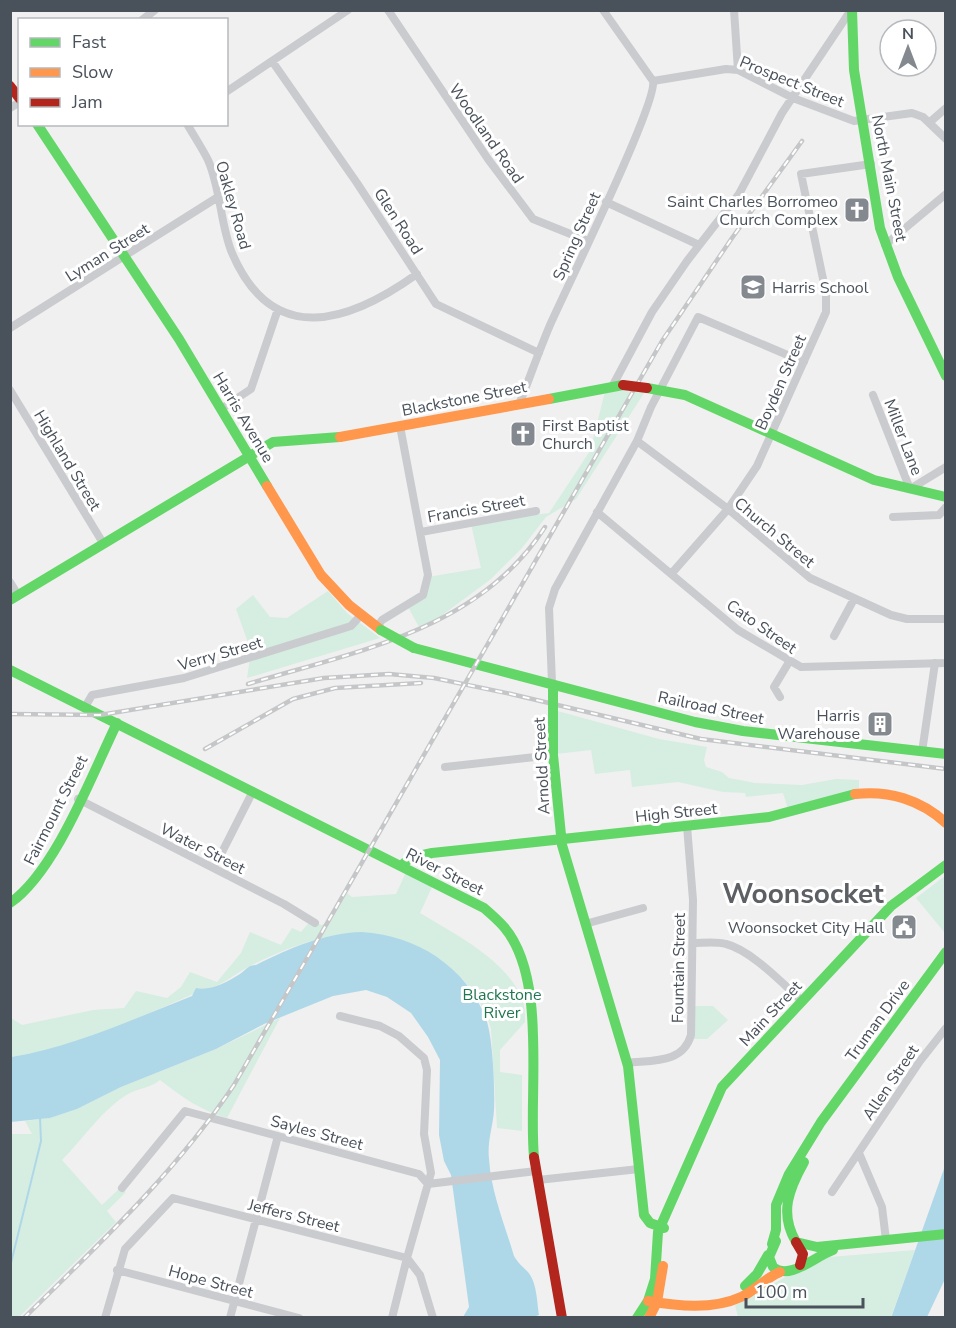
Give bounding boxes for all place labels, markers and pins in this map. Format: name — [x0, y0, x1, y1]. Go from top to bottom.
place label: Saint Charles Borromeo Church Complex — [667, 191, 839, 231]
church icon: Saint Charles Borromeo Church Complex — [842, 195, 872, 225]
school or university icon: Harris School — [738, 272, 768, 302]
place label: Harris School — [772, 277, 869, 299]
place label: First Baptist Church — [542, 415, 629, 455]
church icon: First Baptist Church — [508, 419, 538, 449]
place label: Harris Warehouse — [778, 705, 860, 745]
building icon: Harris Warehouse — [865, 709, 895, 739]
public building icon: Woonsocket City Hall — [889, 912, 919, 942]
place label: Woonsocket City Hall — [728, 917, 884, 939]

